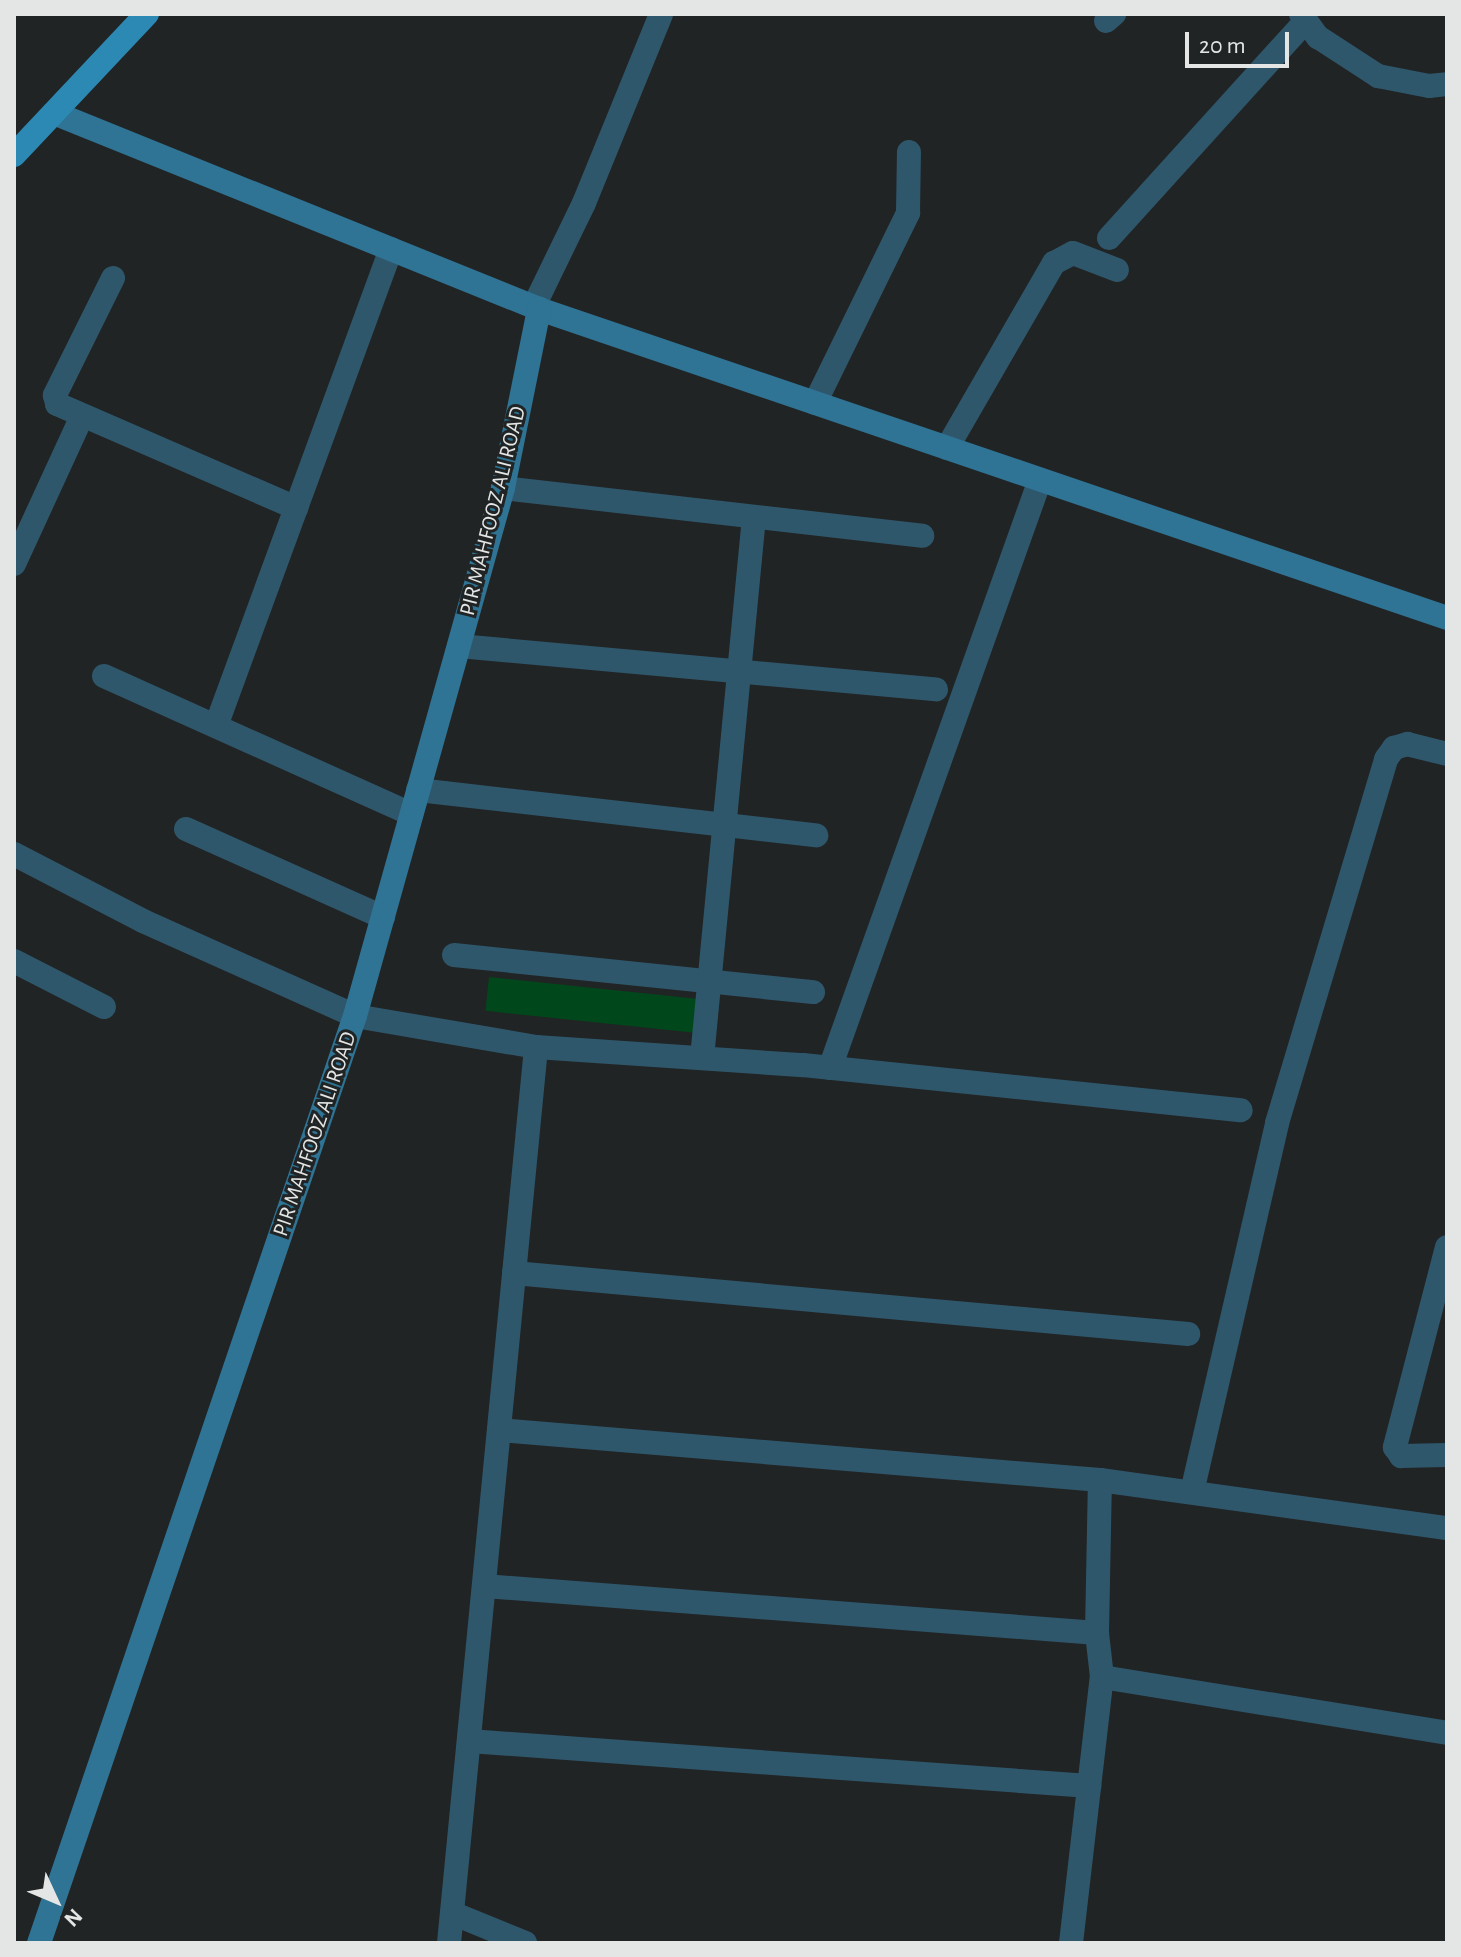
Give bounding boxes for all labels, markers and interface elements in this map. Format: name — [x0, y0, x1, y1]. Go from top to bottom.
scale bar — [1189, 16, 1293, 66]
text: 20 m — [1199, 34, 1246, 58]
street label: PIR MAHFOOZ ALI ROAD — [454, 404, 532, 618]
street label: PIR MAHFOOZ ALI ROAD — [268, 1028, 362, 1240]
north arrow — [16, 1861, 96, 1941]
text: N — [60, 1905, 86, 1931]

